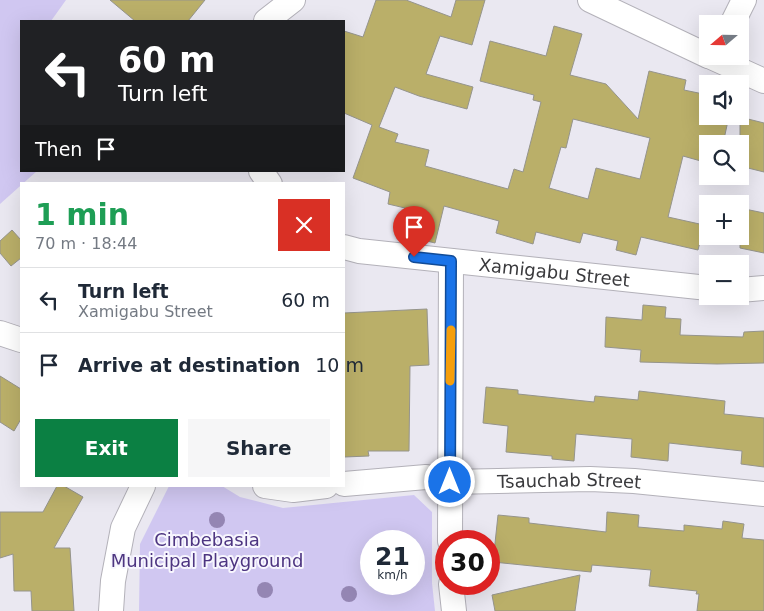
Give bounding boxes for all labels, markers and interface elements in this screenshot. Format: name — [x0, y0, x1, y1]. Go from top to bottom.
north arrow — [699, 15, 749, 65]
map controls — [699, 15, 749, 305]
icon: left — [35, 40, 100, 105]
text: 60 m — [118, 40, 215, 80]
button: sound — [699, 75, 749, 125]
text: Turn left — [118, 81, 207, 106]
icon: arrive — [92, 135, 120, 163]
button: search — [699, 135, 749, 185]
text: Then — [35, 138, 82, 160]
button: + — [699, 195, 749, 245]
text: 1 min — [35, 197, 129, 232]
button: close — [278, 199, 330, 251]
pin — [393, 206, 435, 257]
icon: arrive — [400, 213, 428, 241]
text: 70 m · 18:44 — [35, 234, 137, 253]
street label: Xamigabu Street — [478, 253, 631, 290]
button: − — [699, 255, 749, 305]
text: Turn left — [78, 280, 169, 302]
icon: left — [35, 286, 63, 314]
text: 60 m — [281, 289, 330, 311]
text: Xamigabu Street — [78, 302, 213, 321]
icon: arrive — [35, 351, 63, 379]
text: Arrive at destination — [78, 354, 300, 376]
text: 10 m — [315, 354, 364, 376]
button: Exit — [35, 419, 178, 477]
button: Share — [188, 419, 330, 477]
position arrow — [423, 455, 475, 507]
street label: Tsauchab Street — [496, 468, 642, 492]
park label: Cimbebasia Municipal Playground — [111, 529, 303, 571]
speed limit sign: 30 — [435, 530, 500, 595]
text: 21 — [375, 542, 410, 571]
text: km/h — [377, 568, 408, 582]

